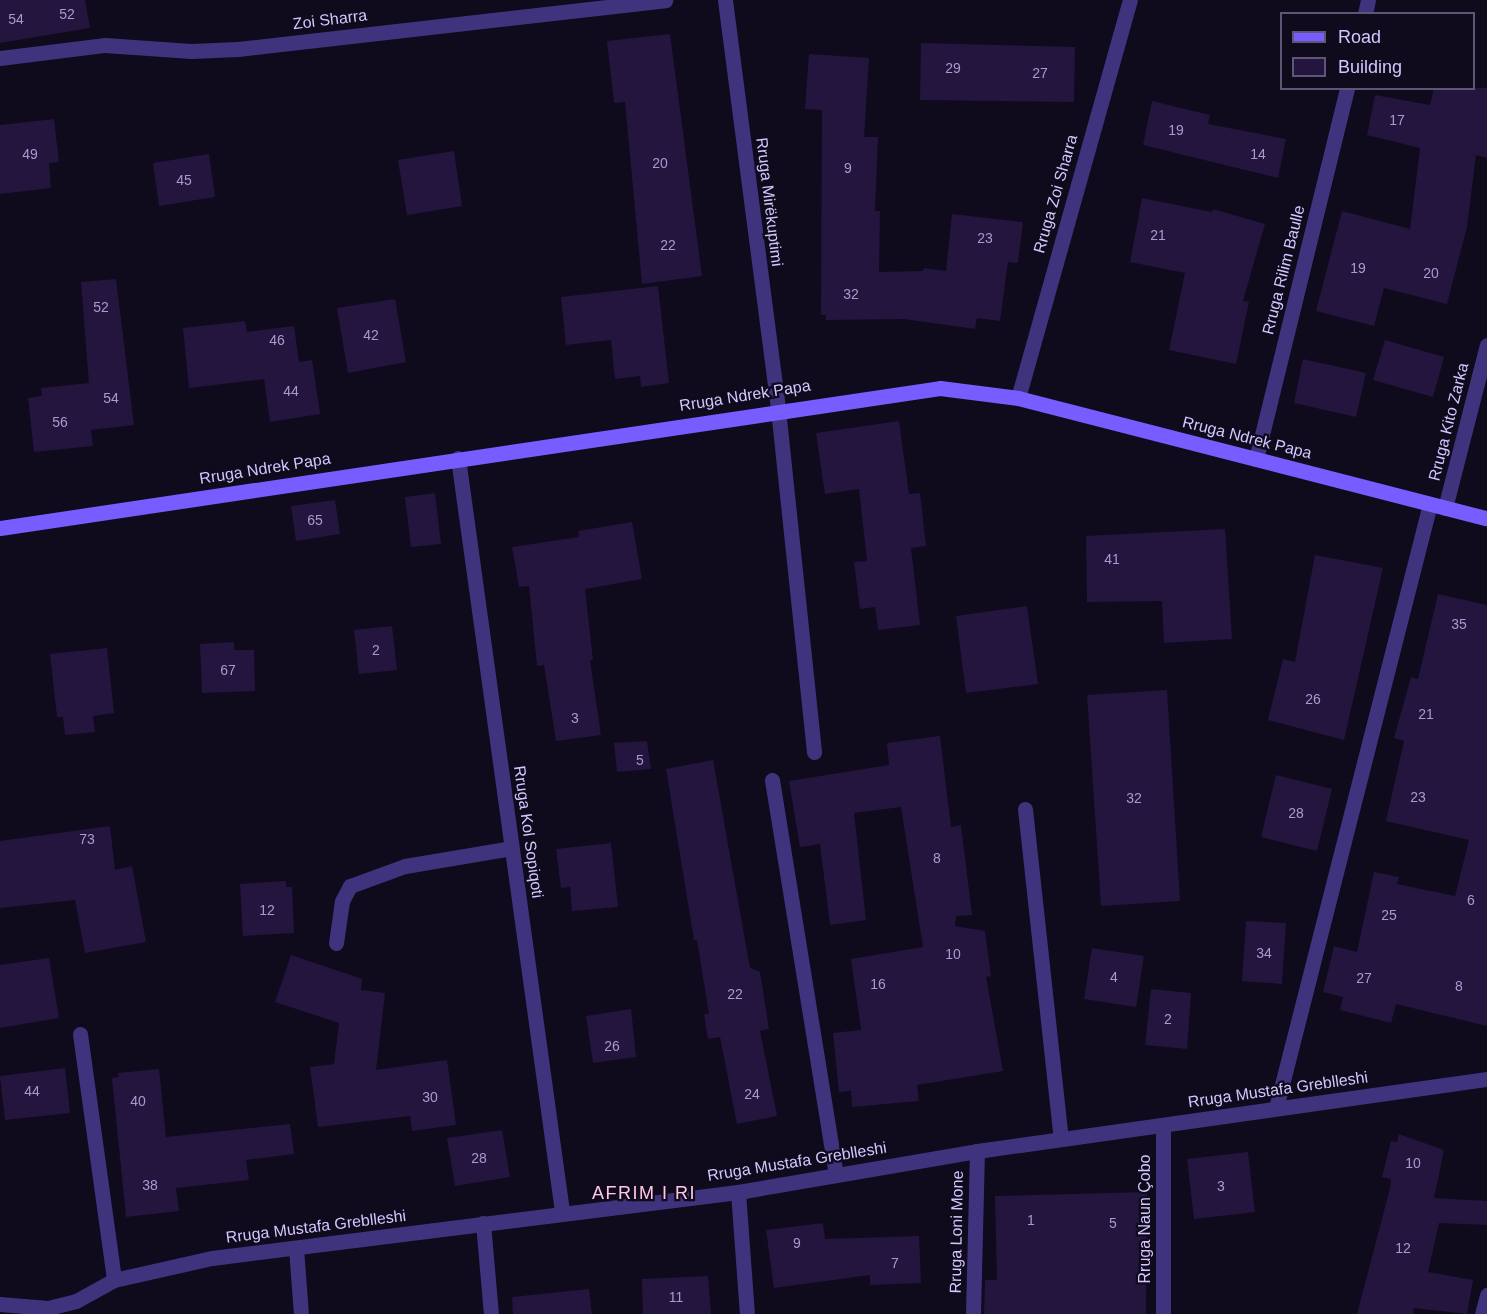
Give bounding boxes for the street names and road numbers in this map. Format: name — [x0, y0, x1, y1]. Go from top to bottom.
street label: Zoi Sharra — [292, 6, 368, 34]
street label: Rruga Zoi Sharra — [1030, 132, 1082, 256]
street label: Rruga Mirëkuptimi — [752, 136, 786, 268]
street label: Rruga Rilim Baulle — [1259, 203, 1309, 337]
street label: Rruga Kito Zarka — [1425, 361, 1473, 483]
street label: Rruga Ndrek Papa — [678, 376, 812, 416]
street label: Rruga Ndrek Papa — [1180, 413, 1314, 463]
street label: Rruga Ndrek Papa — [198, 449, 332, 489]
street label: Rruga Kol Sopiqoti — [509, 765, 547, 899]
street label: Rruga Mustafa Greblleshi — [1187, 1068, 1369, 1112]
street label: Rruga Mustafa Greblleshi — [706, 1138, 888, 1186]
street label: Rruga Naun Çobo — [1135, 1155, 1155, 1283]
street label: Rruga Loni Mone — [946, 1170, 968, 1294]
street label: Rruga Mustafa Greblleshi — [225, 1206, 407, 1248]

